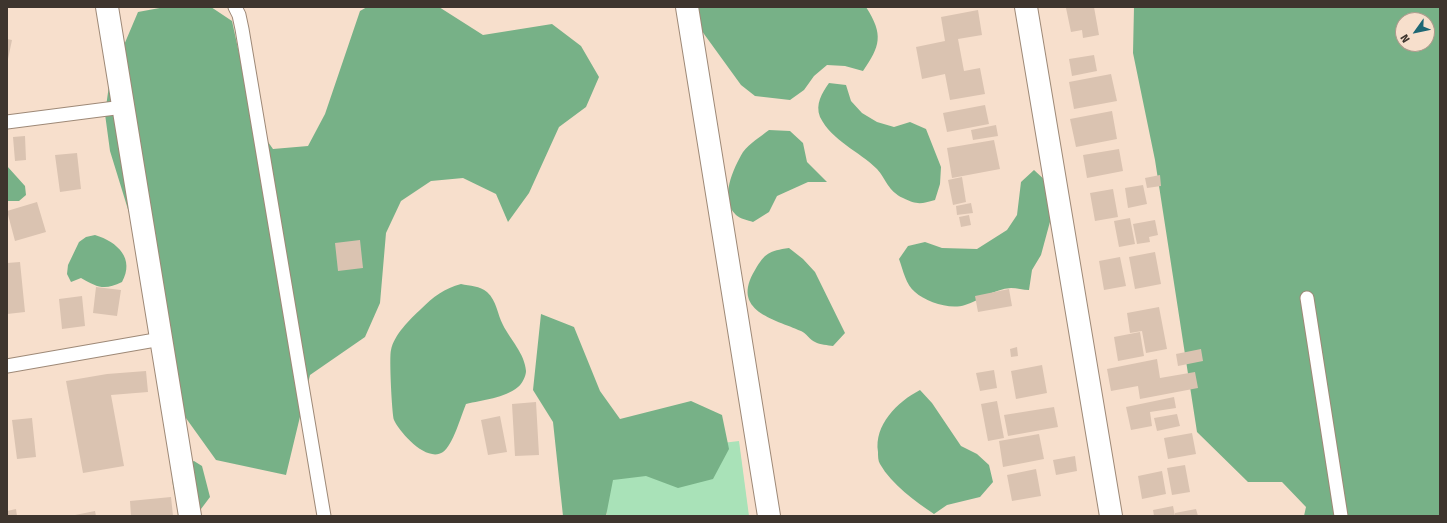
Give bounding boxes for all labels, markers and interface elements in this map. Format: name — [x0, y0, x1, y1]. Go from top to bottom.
north arrow — [1395, 12, 1435, 52]
text: N — [1398, 32, 1413, 45]

